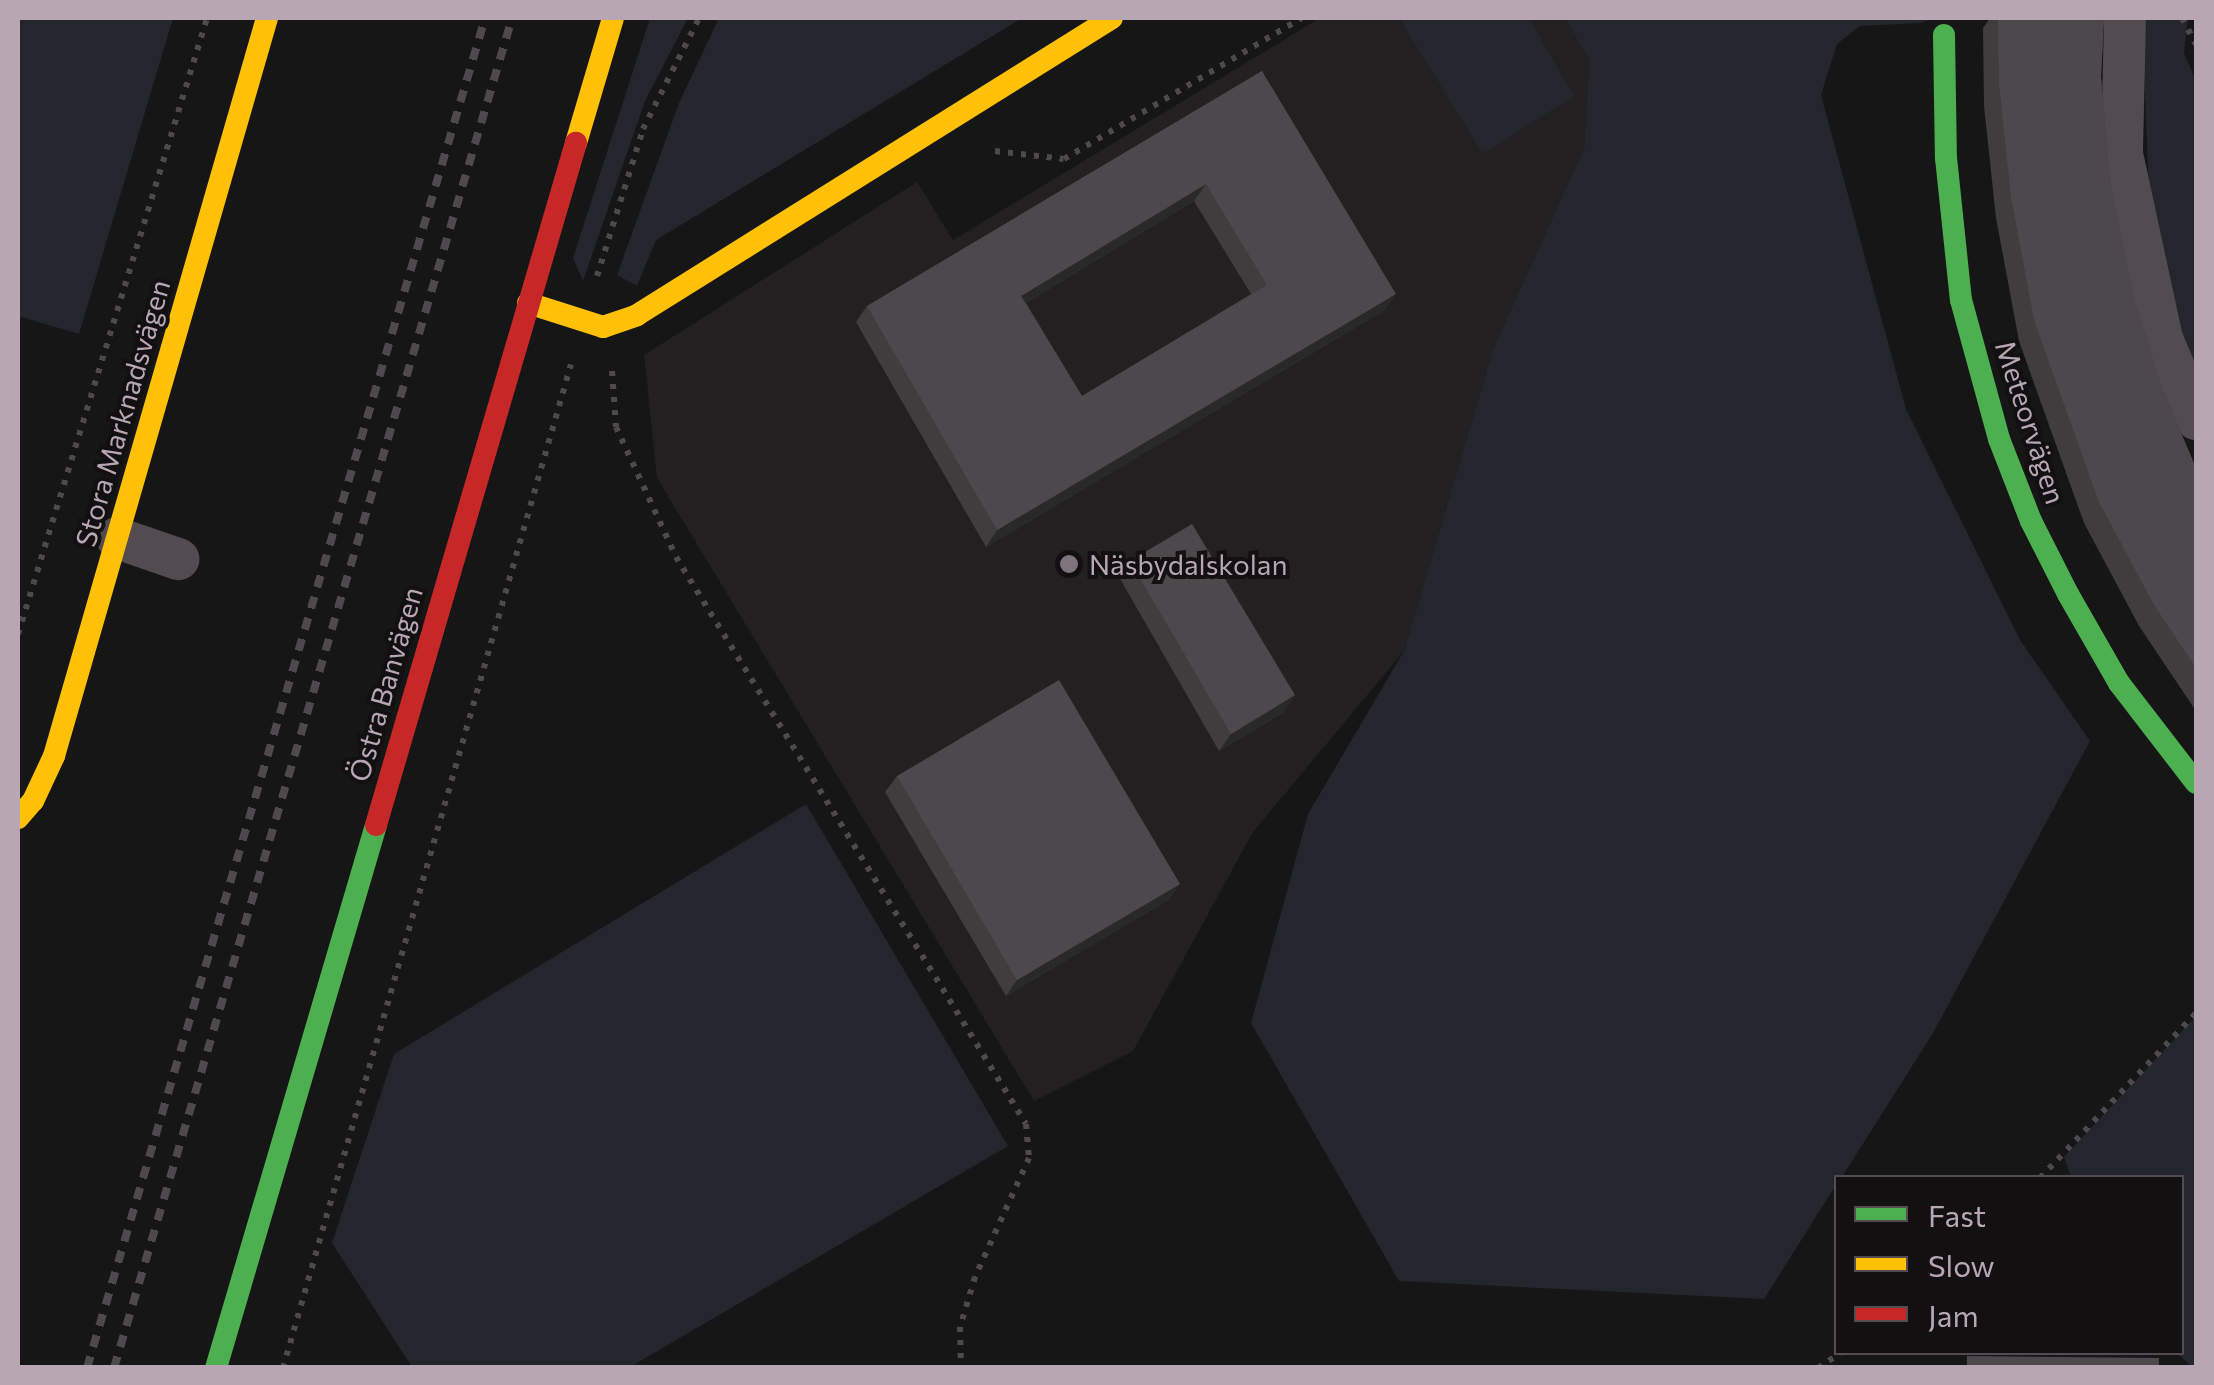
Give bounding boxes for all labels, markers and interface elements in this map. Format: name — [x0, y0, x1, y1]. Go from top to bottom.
street label: Stora Marknadsvägen — [68, 276, 176, 550]
street label: Meteorvägen — [1989, 336, 2073, 508]
place label: Näsbydalskolan — [1089, 547, 1287, 581]
marker: Näsbydalskolan — [1058, 553, 1080, 575]
street label: Östra Banvägen — [341, 583, 429, 785]
legend — [1834, 1175, 2184, 1355]
text: Fast — [1928, 1196, 1986, 1233]
text: Slow — [1928, 1246, 1995, 1283]
text: Jam — [1928, 1296, 1979, 1333]

